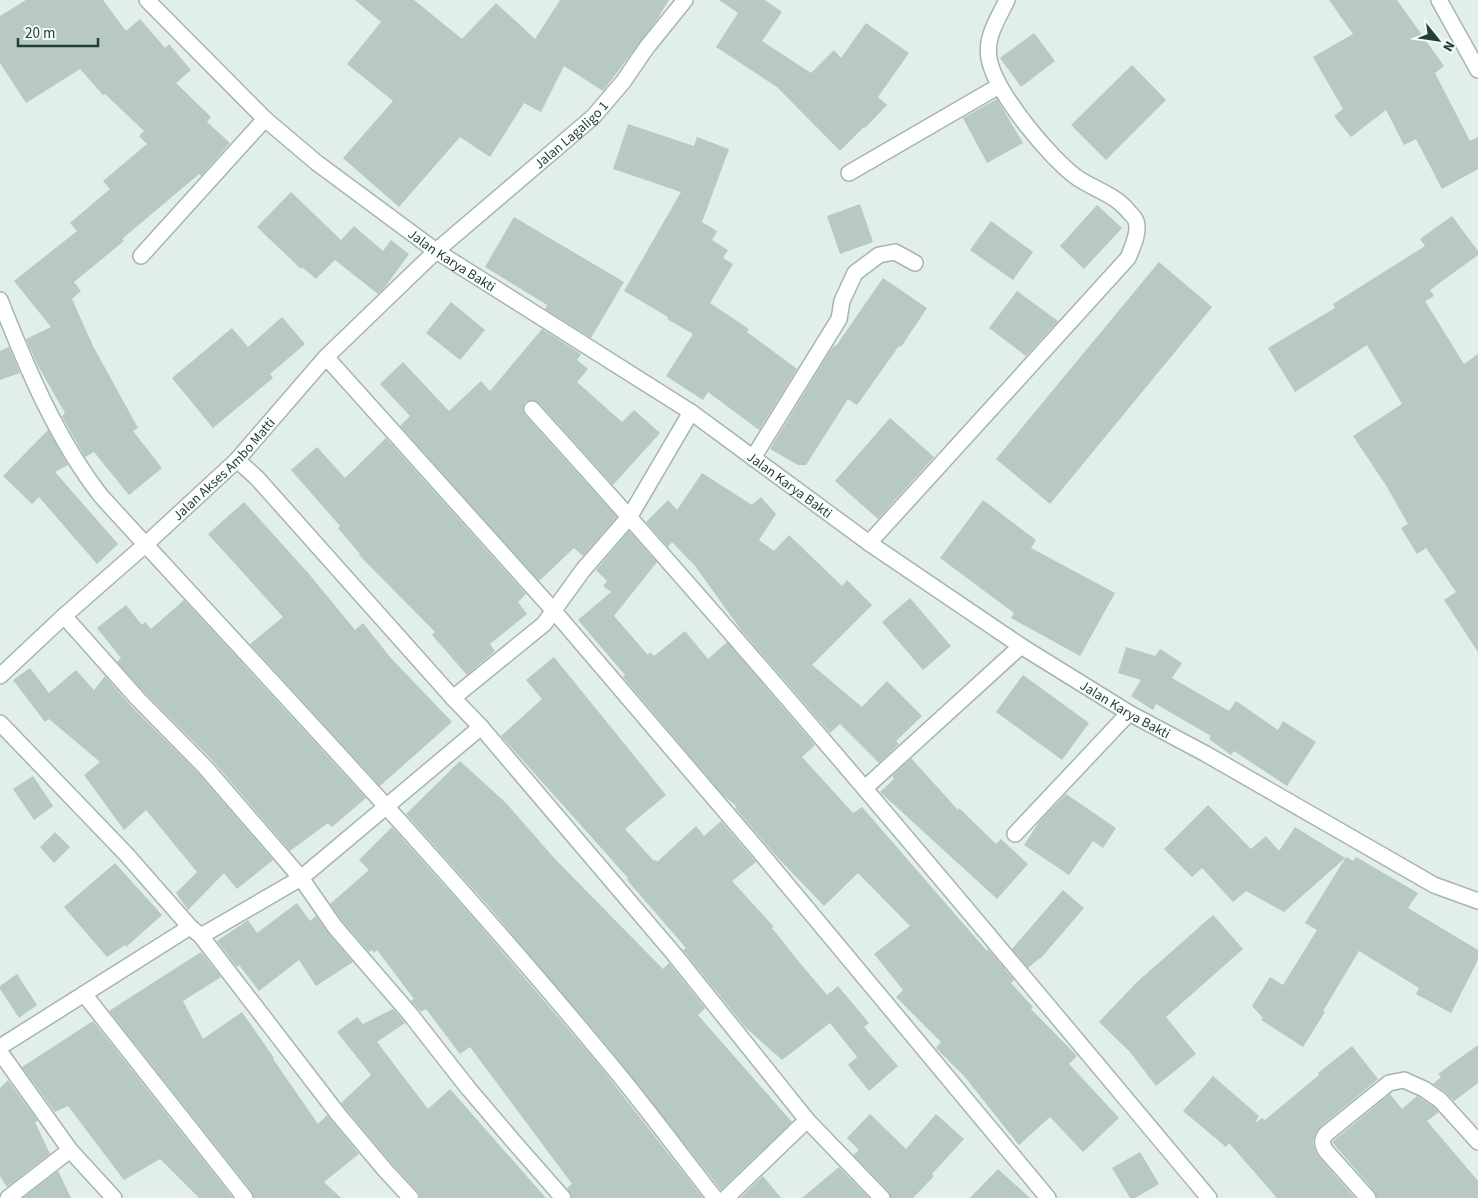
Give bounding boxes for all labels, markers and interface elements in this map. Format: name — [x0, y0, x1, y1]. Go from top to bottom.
scale bar — [18, 15, 98, 47]
north arrow — [1413, 15, 1463, 65]
text: 20 m — [25, 23, 55, 44]
text: N — [1437, 37, 1459, 55]
street label: Jalan Lagaligo 1 — [530, 97, 614, 174]
street label: Jalan Karya Bakti — [403, 224, 499, 297]
street label: Jalan Akses Ambo Matti — [169, 414, 280, 526]
street label: Jalan Karya Bakti — [742, 447, 836, 524]
street label: Jalan Karya Bakti — [1076, 676, 1174, 744]

